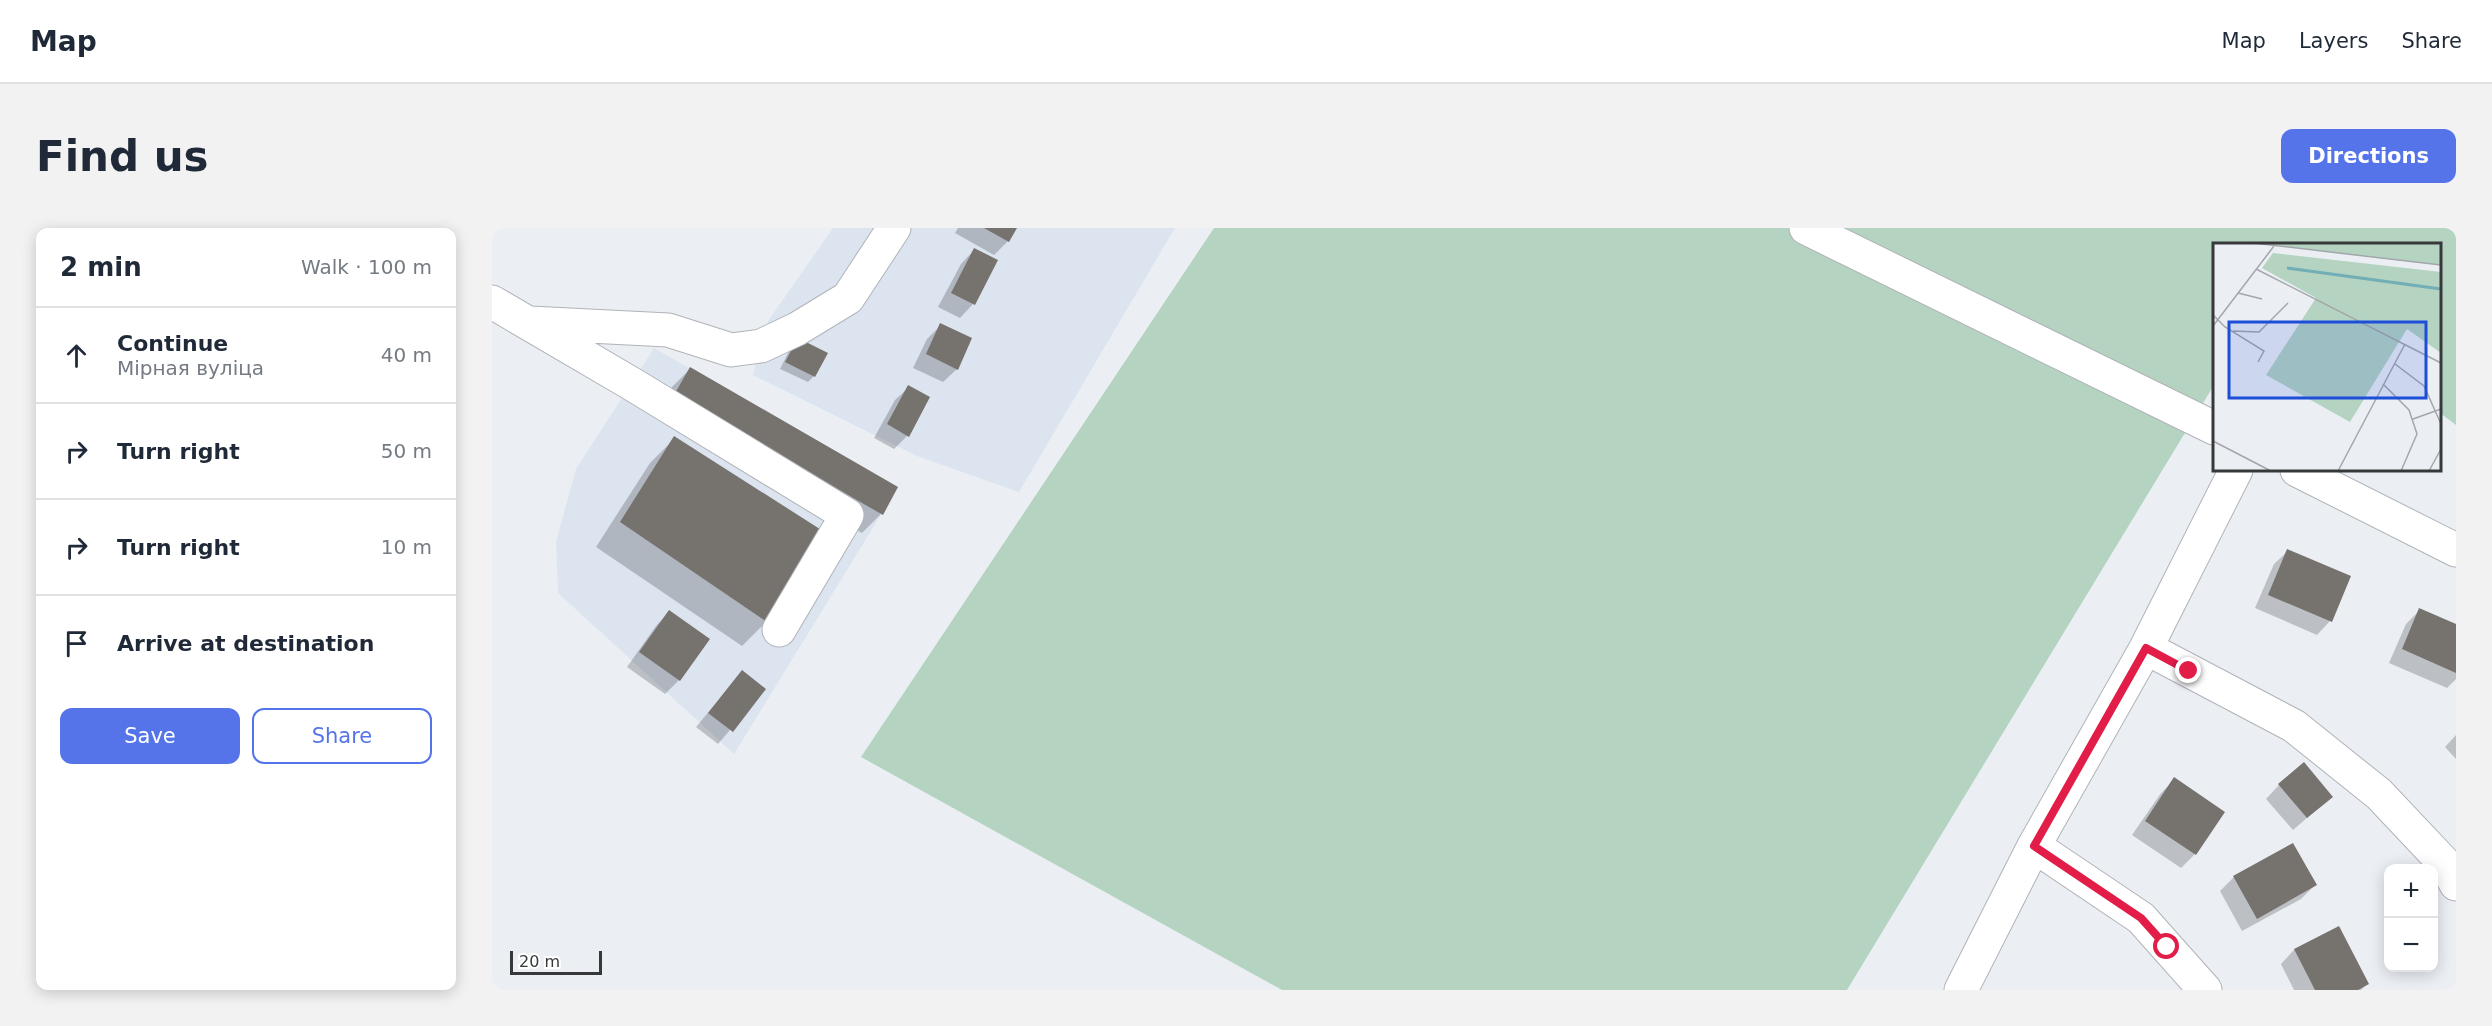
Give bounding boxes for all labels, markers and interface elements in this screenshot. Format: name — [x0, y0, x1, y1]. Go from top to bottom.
text: Map — [30, 25, 97, 58]
text: Map — [2222, 29, 2266, 53]
text: Layers — [2299, 29, 2368, 53]
text: Share — [2401, 29, 2462, 53]
button: Directions — [2281, 129, 2456, 183]
text: Find us — [36, 132, 209, 181]
inset map — [2213, 243, 2441, 471]
text: 2 min — [60, 252, 142, 282]
text: Walk · 100 m — [301, 255, 432, 279]
text: Continue — [117, 331, 228, 356]
icon: ahead — [60, 339, 93, 372]
text: 40 m — [381, 343, 432, 367]
text: Мірная вуліца — [117, 356, 264, 380]
icon: right — [60, 435, 93, 468]
text: Turn right — [117, 439, 240, 464]
text: 50 m — [381, 439, 432, 463]
icon: right — [60, 531, 93, 564]
text: Turn right — [117, 535, 240, 560]
text: 10 m — [381, 535, 432, 559]
icon: arrive — [60, 627, 93, 660]
text: Arrive at destination — [117, 631, 374, 656]
route end — [2175, 657, 2201, 683]
button: Save — [60, 708, 240, 764]
button: Share — [252, 708, 432, 764]
map controls — [2384, 864, 2438, 972]
button: + — [2384, 864, 2438, 918]
button: − — [2384, 918, 2438, 972]
route start — [2153, 933, 2179, 959]
scale bar — [510, 948, 602, 976]
text: 20 m — [519, 952, 560, 971]

